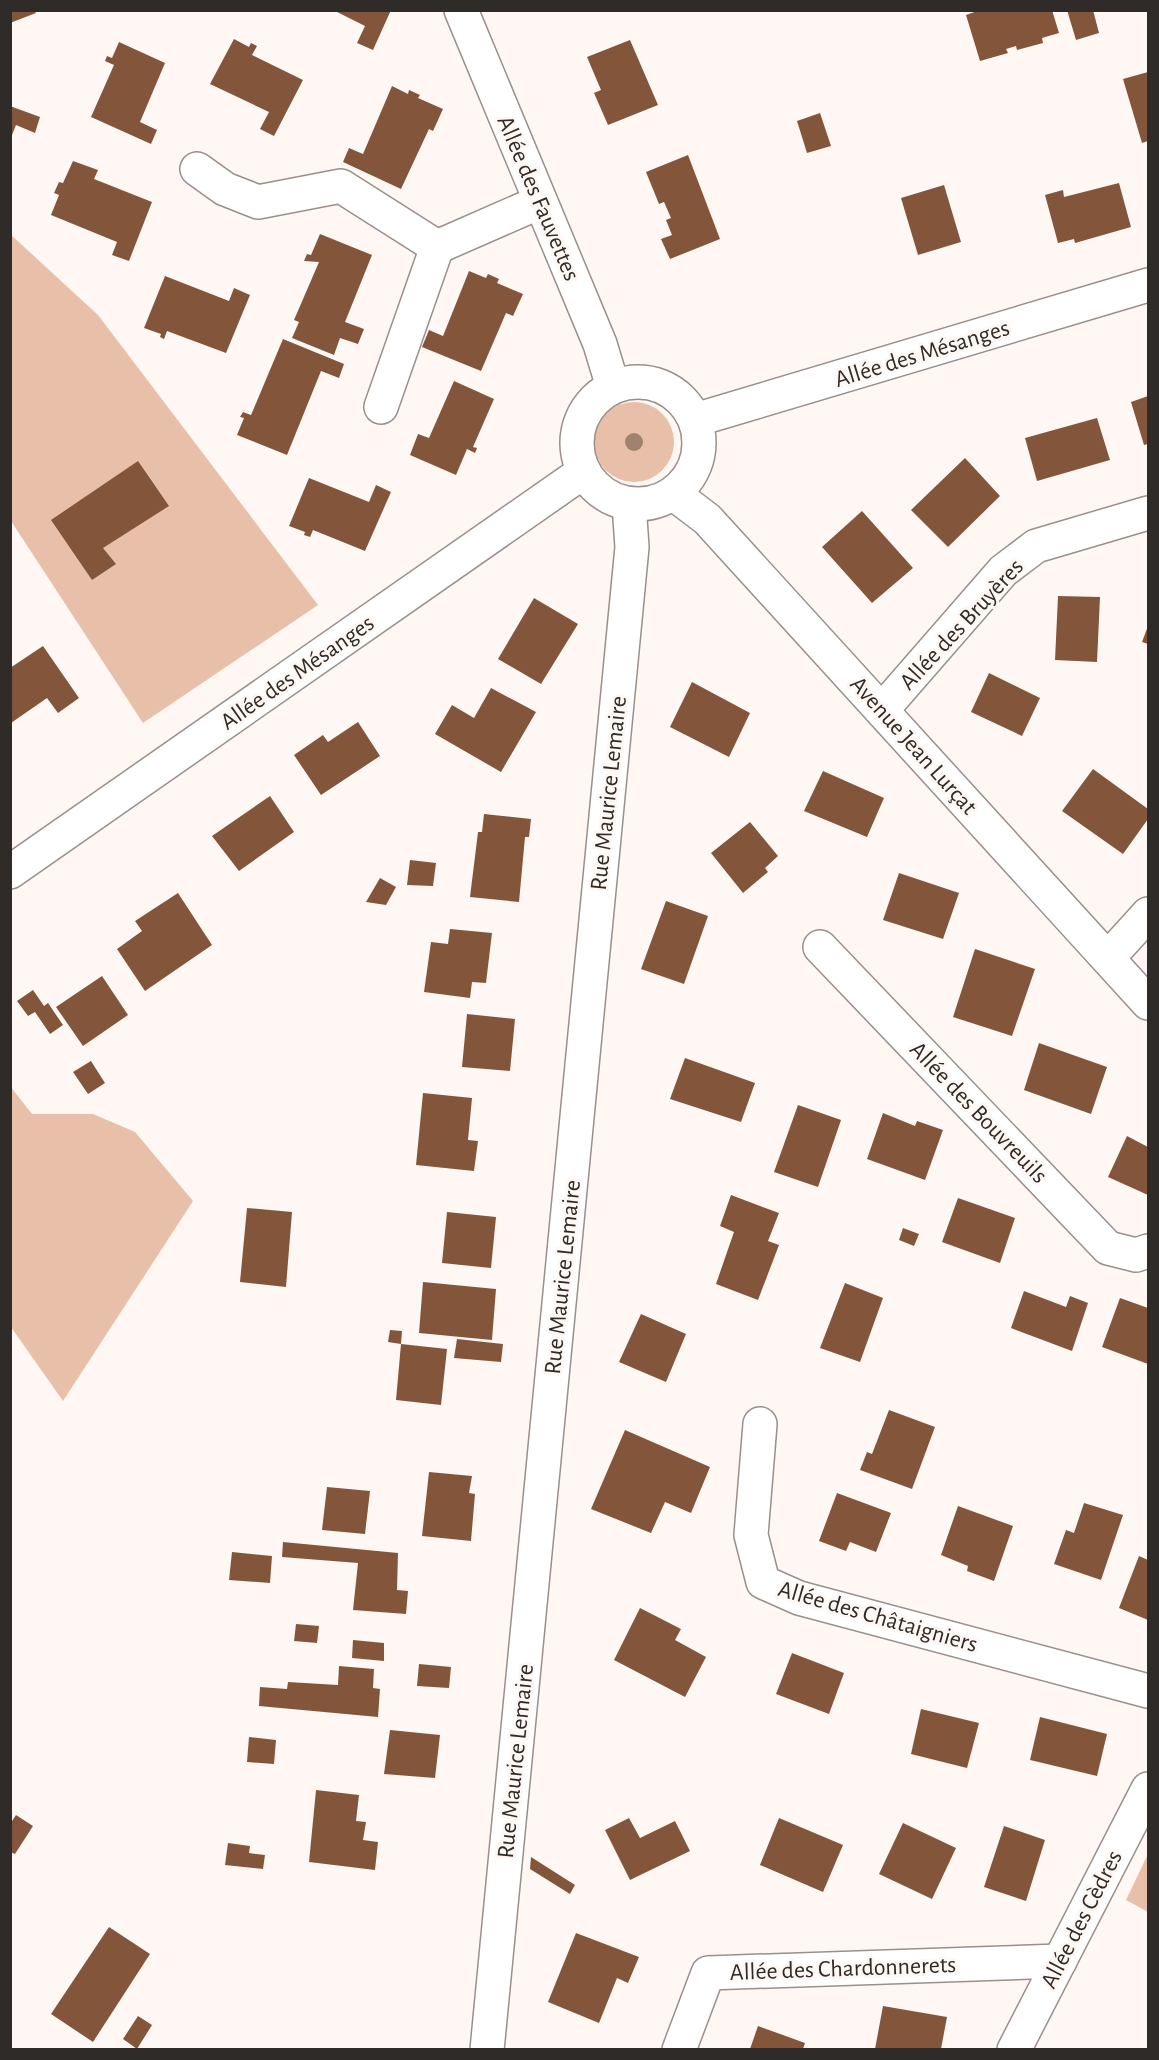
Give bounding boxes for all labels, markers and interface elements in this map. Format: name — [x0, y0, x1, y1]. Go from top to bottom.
street label: Allée des Fauvettes — [493, 112, 584, 284]
street label: Allée des Mésanges — [832, 316, 1013, 392]
street label: Allée des Bruyères — [895, 555, 1028, 695]
street label: Allée des Mésanges — [216, 611, 379, 735]
street label: Avenue Jean Lurçat — [845, 672, 981, 820]
street label: Rue Maurice Lemaire — [587, 695, 631, 891]
street label: Allée des Bouvreuils — [905, 1037, 1052, 1188]
street label: Rue Maurice Lemaire — [541, 1179, 585, 1375]
street label: Allée des Châtaigniers — [775, 1577, 980, 1657]
street label: Rue Maurice Lemaire — [494, 1663, 538, 1859]
street label: Allée des Cèdres — [1037, 1847, 1127, 1992]
street label: Allée des Chardonnerets — [729, 1953, 957, 1985]

